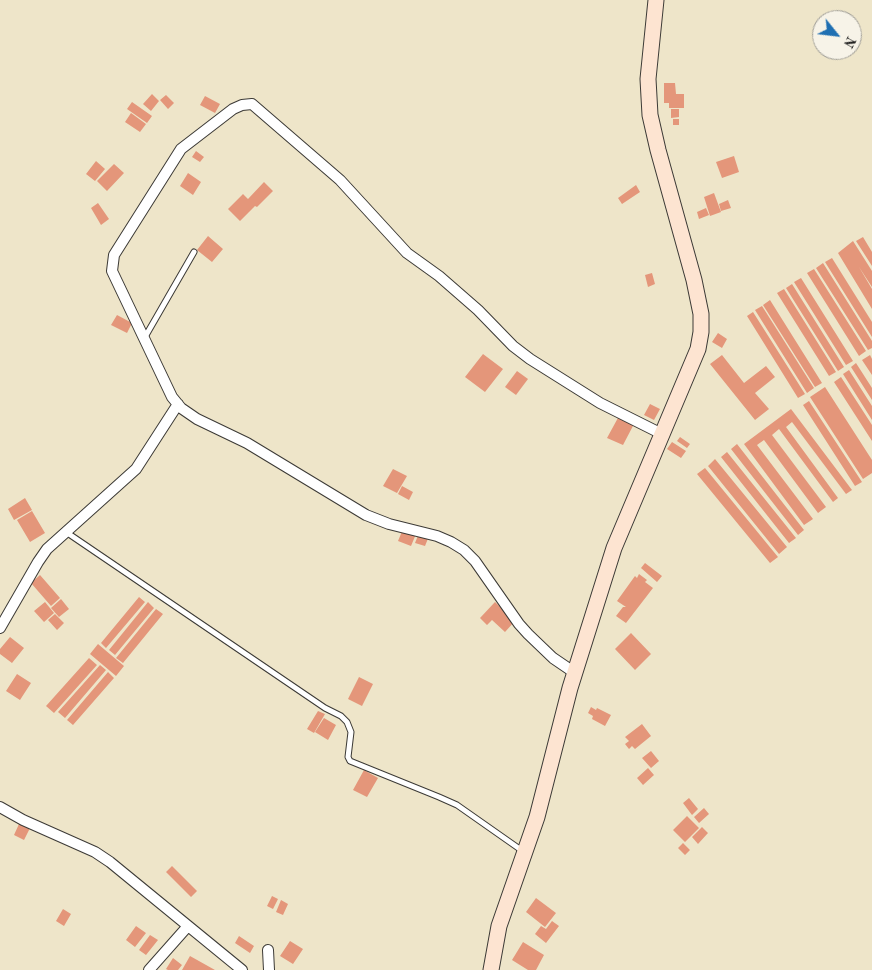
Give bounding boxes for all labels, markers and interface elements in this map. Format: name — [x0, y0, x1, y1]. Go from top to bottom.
north arrow — [812, 10, 862, 60]
text: N — [841, 34, 858, 50]

